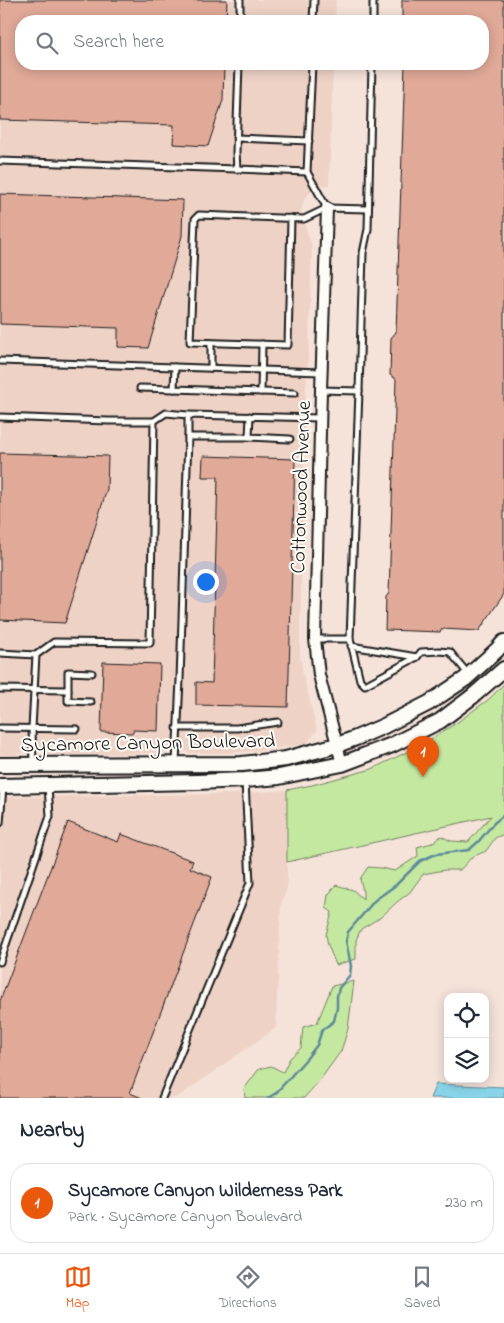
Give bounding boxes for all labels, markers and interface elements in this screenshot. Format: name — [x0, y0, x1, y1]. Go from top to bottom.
search box — [15, 15, 489, 70]
icon: search — [33, 29, 61, 57]
text: Search here — [73, 29, 164, 56]
street label: Cottonwood Avenue — [284, 399, 320, 574]
your location — [193, 569, 219, 595]
street label: Sycamore Canyon Boulevard — [20, 727, 276, 763]
pin: 1 — [407, 736, 439, 777]
map controls — [444, 993, 489, 1083]
button: locate — [444, 993, 489, 1038]
button: layers — [444, 1038, 489, 1083]
text: Nearby — [20, 1116, 84, 1146]
text: Sycamore Canyon Wilderness Park — [68, 1178, 343, 1205]
text: 1 — [34, 1191, 40, 1215]
text: 230 m — [445, 1191, 483, 1215]
text: Park · Sycamore Canyon Boulevard — [68, 1205, 302, 1229]
tab: Map — [64, 1263, 92, 1314]
tab: Directions — [219, 1263, 277, 1314]
tab: Saved — [404, 1263, 440, 1314]

